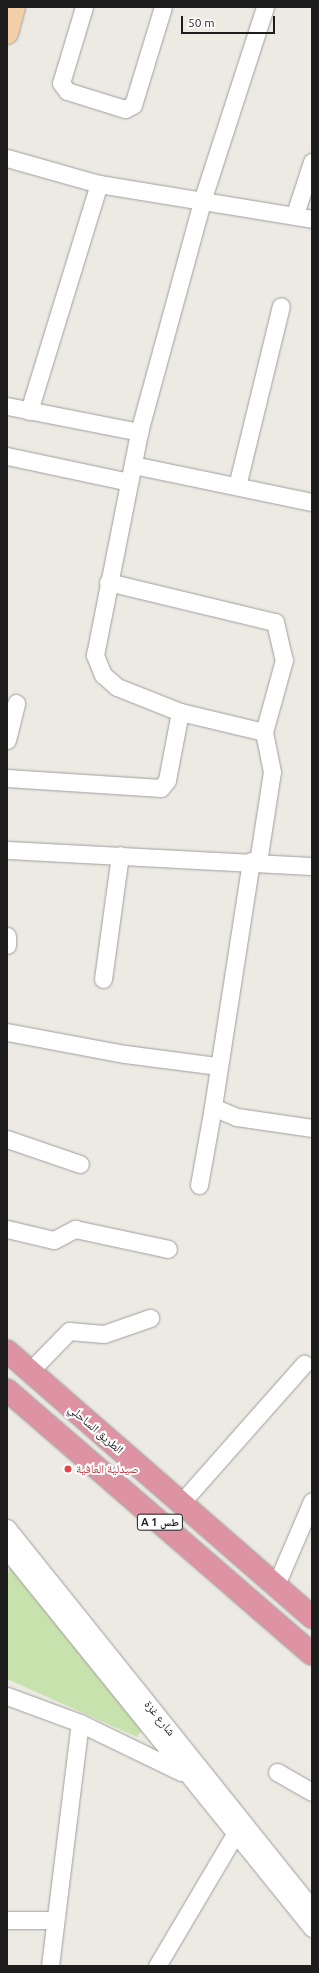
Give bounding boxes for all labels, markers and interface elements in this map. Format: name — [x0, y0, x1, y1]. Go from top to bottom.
scale bar — [183, 8, 277, 34]
text: 50 m — [188, 16, 215, 29]
street label: الطريق الساحلي — [66, 1401, 126, 1457]
place label: صيدلية العافية — [76, 1462, 139, 1476]
marker: صيدلية العافية — [63, 1464, 73, 1474]
road number: A 1 طس — [136, 1513, 184, 1531]
street label: شارع غزة — [141, 1697, 179, 1739]

